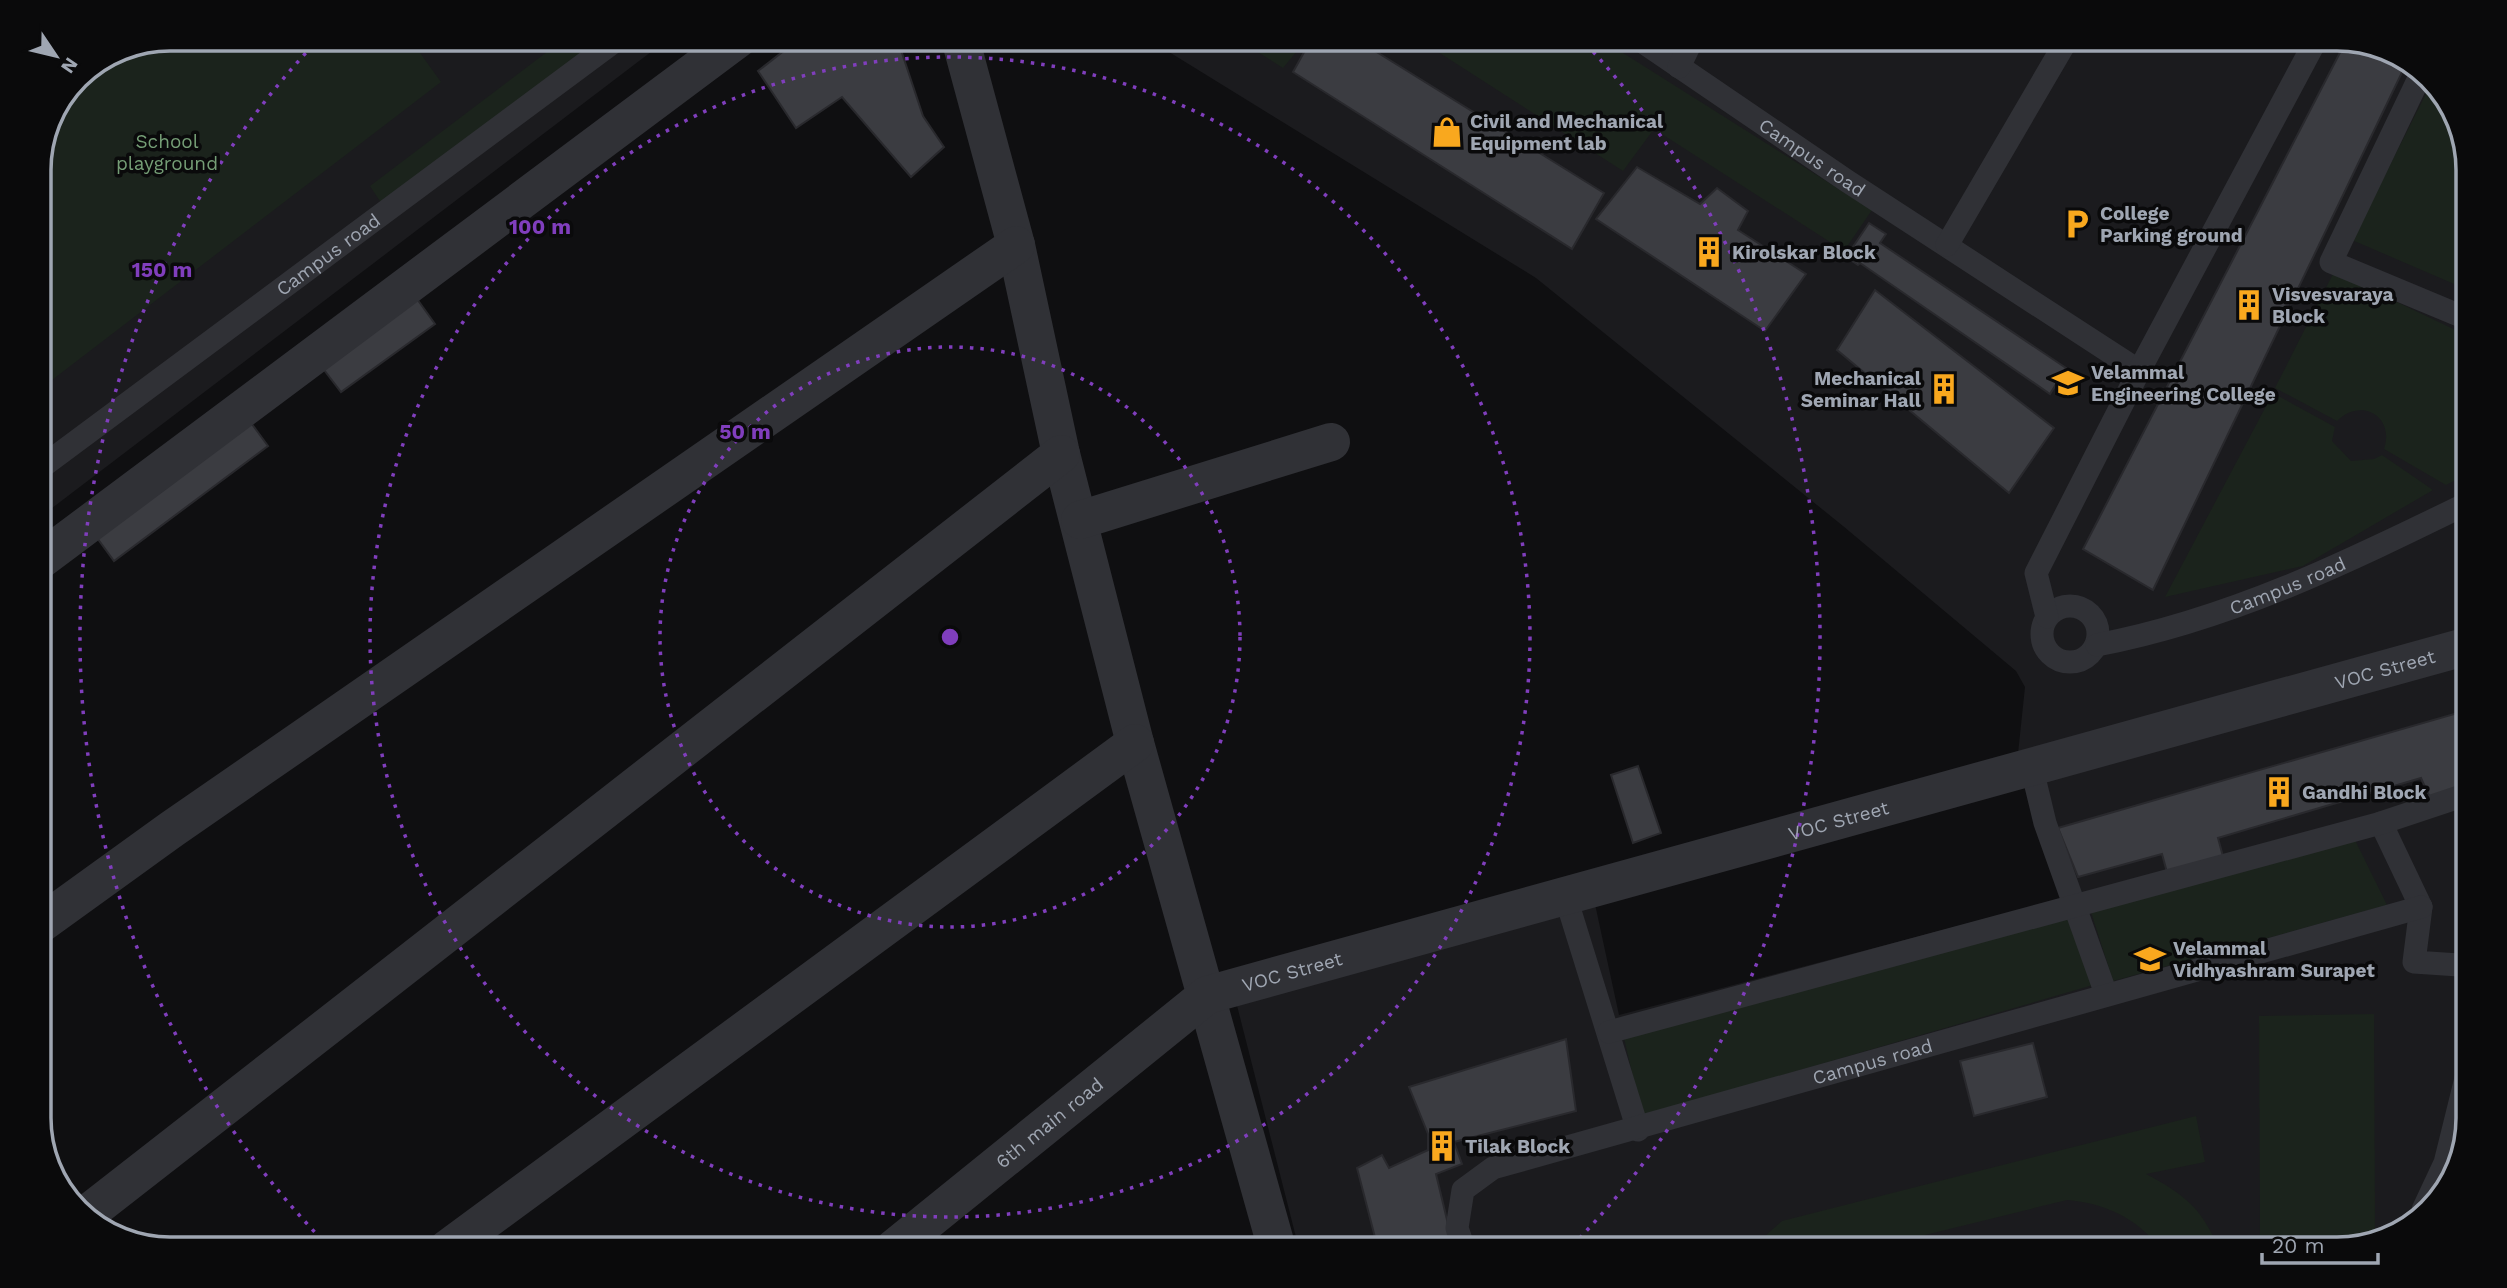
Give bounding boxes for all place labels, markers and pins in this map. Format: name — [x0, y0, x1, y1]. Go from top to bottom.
place label: Civil and Mechanical Equipment lab — [1470, 110, 1664, 155]
shop icon: Civil and Mechanical Equipment lab — [1430, 115, 1464, 149]
place label: College Parking ground — [2100, 202, 2243, 247]
parking icon: College Parking ground — [2060, 207, 2094, 241]
building icon: Kirolskar Block — [1692, 235, 1726, 269]
place label: Kirolskar Block — [1732, 241, 1876, 264]
place label: Visvesvaraya Block — [2272, 283, 2393, 328]
building icon: Visvesvaraya Block — [2232, 288, 2266, 322]
place label: Velammal Engineering College — [2091, 361, 2276, 406]
school or university icon: Velammal Engineering College — [2051, 366, 2085, 400]
place label: Mechanical Seminar Hall — [1801, 367, 1922, 412]
building icon: Mechanical Seminar Hall — [1927, 372, 1961, 406]
centre of rings — [938, 625, 962, 649]
building icon: Gandhi Block — [2262, 775, 2296, 809]
place label: Gandhi Block — [2302, 781, 2427, 804]
place label: Velammal Vidhyashram Surapet — [2173, 937, 2375, 982]
school or university icon: Velammal Vidhyashram Surapet — [2133, 942, 2167, 976]
building icon: Tilak Block — [1425, 1129, 1459, 1163]
place label: Tilak Block — [1465, 1135, 1570, 1158]

